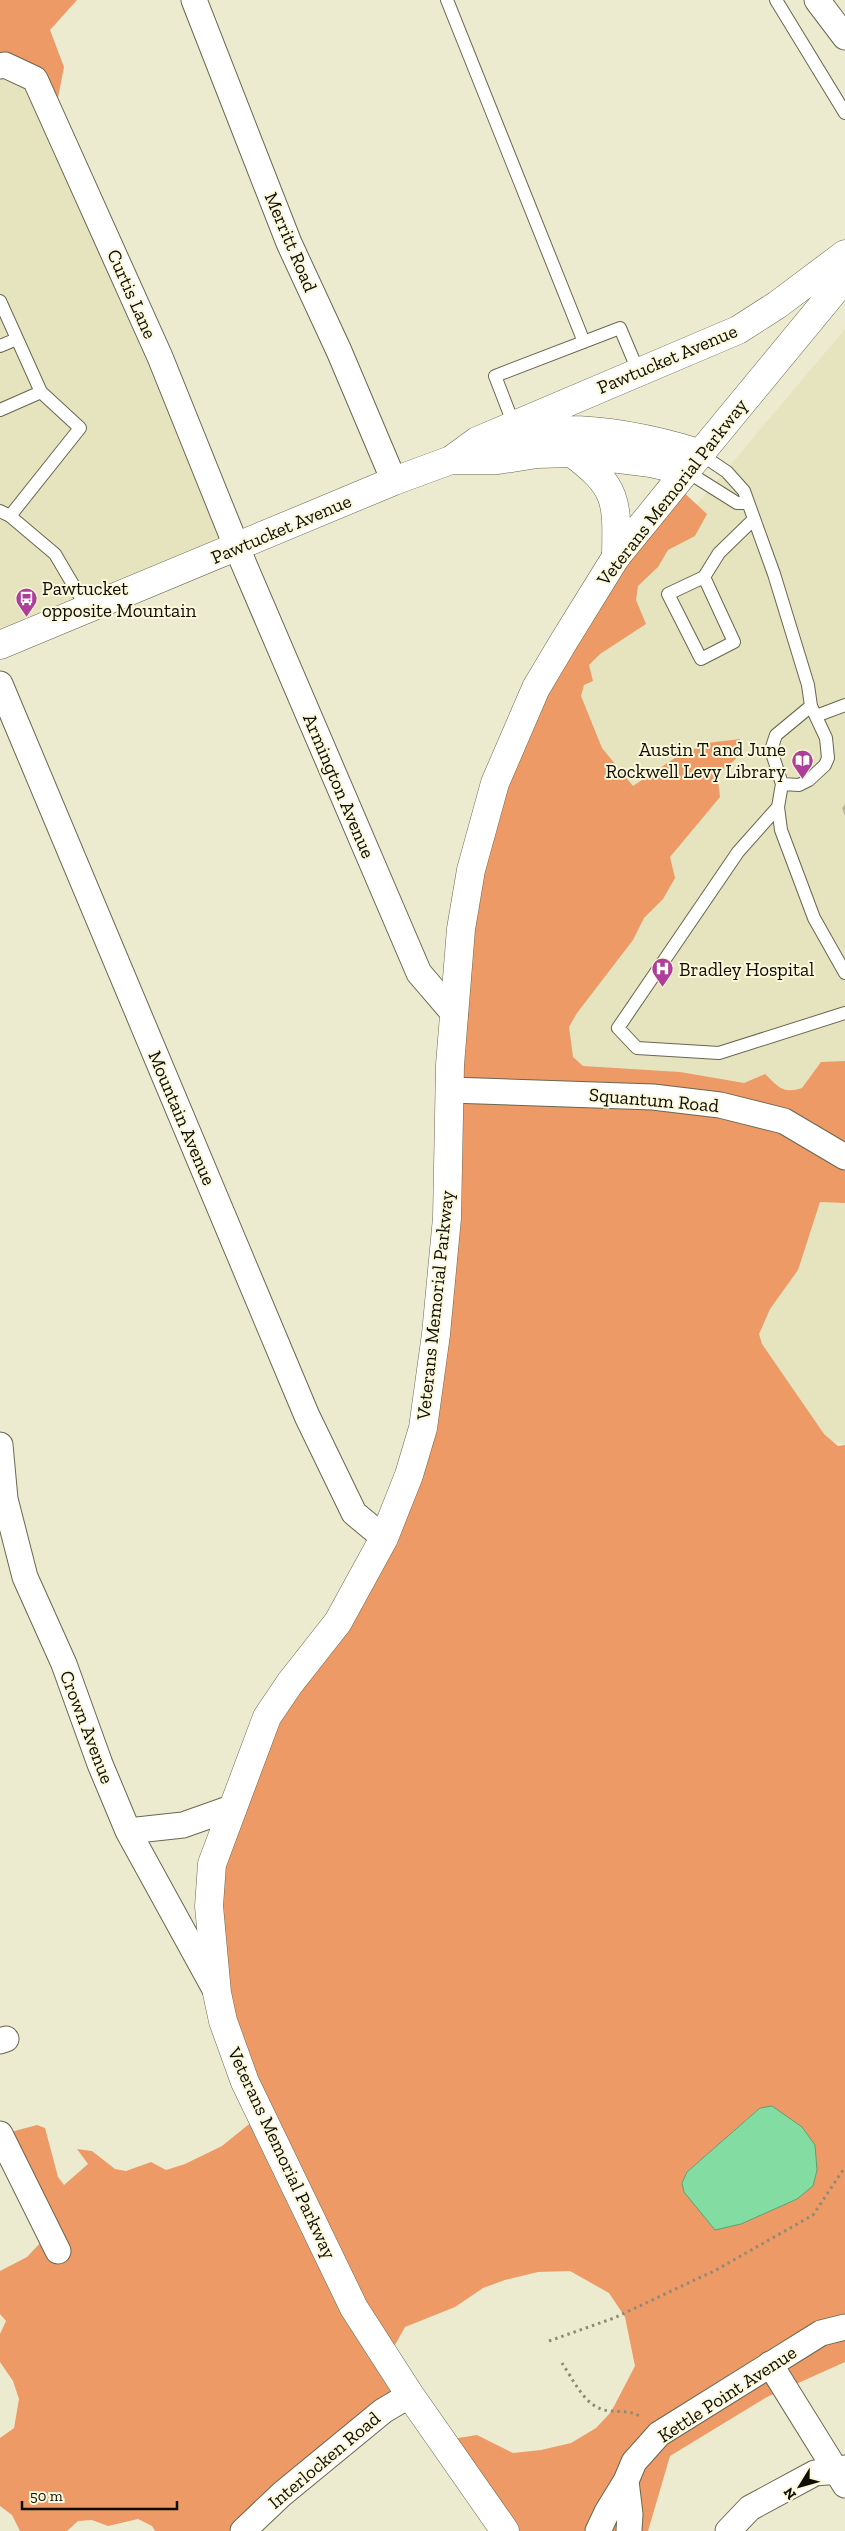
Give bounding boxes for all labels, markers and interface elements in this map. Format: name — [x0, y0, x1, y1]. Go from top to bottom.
street label: Merritt Road — [260, 189, 322, 296]
street label: Curtis Lane — [102, 246, 162, 342]
street label: Pawtucket Avenue — [593, 319, 741, 399]
street label: Veterans Memorial Parkway — [591, 394, 752, 591]
street label: Pawtucket Avenue — [207, 489, 355, 569]
place label: Pawtucket opposite Mountain — [42, 577, 196, 622]
bus stop icon: Pawtucket opposite Mountain — [14, 587, 38, 618]
street label: Armington Avenue — [298, 710, 380, 862]
place label: Austin T and June Rockwell Levy Library — [606, 738, 786, 783]
library icon: Austin T and June Rockwell Levy Library — [790, 748, 814, 779]
hospital icon: Bradley Hospital — [651, 957, 675, 988]
place label: Bradley Hospital — [679, 958, 814, 981]
street label: Mountain Avenue — [143, 1047, 221, 1189]
street label: Squantum Road — [588, 1083, 720, 1117]
street label: Veterans Memorial Parkway — [411, 1189, 459, 1422]
street label: Crown Avenue — [55, 1667, 119, 1787]
street label: Veterans Memorial Parkway — [222, 2043, 341, 2263]
street label: Kettle Point Avenue — [653, 2341, 801, 2447]
street label: Interlocken Road — [263, 2406, 385, 2513]
north arrow — [775, 2461, 825, 2511]
scale bar — [22, 2478, 178, 2510]
text: N — [780, 2484, 800, 2503]
text: 50 m — [30, 2487, 63, 2505]

